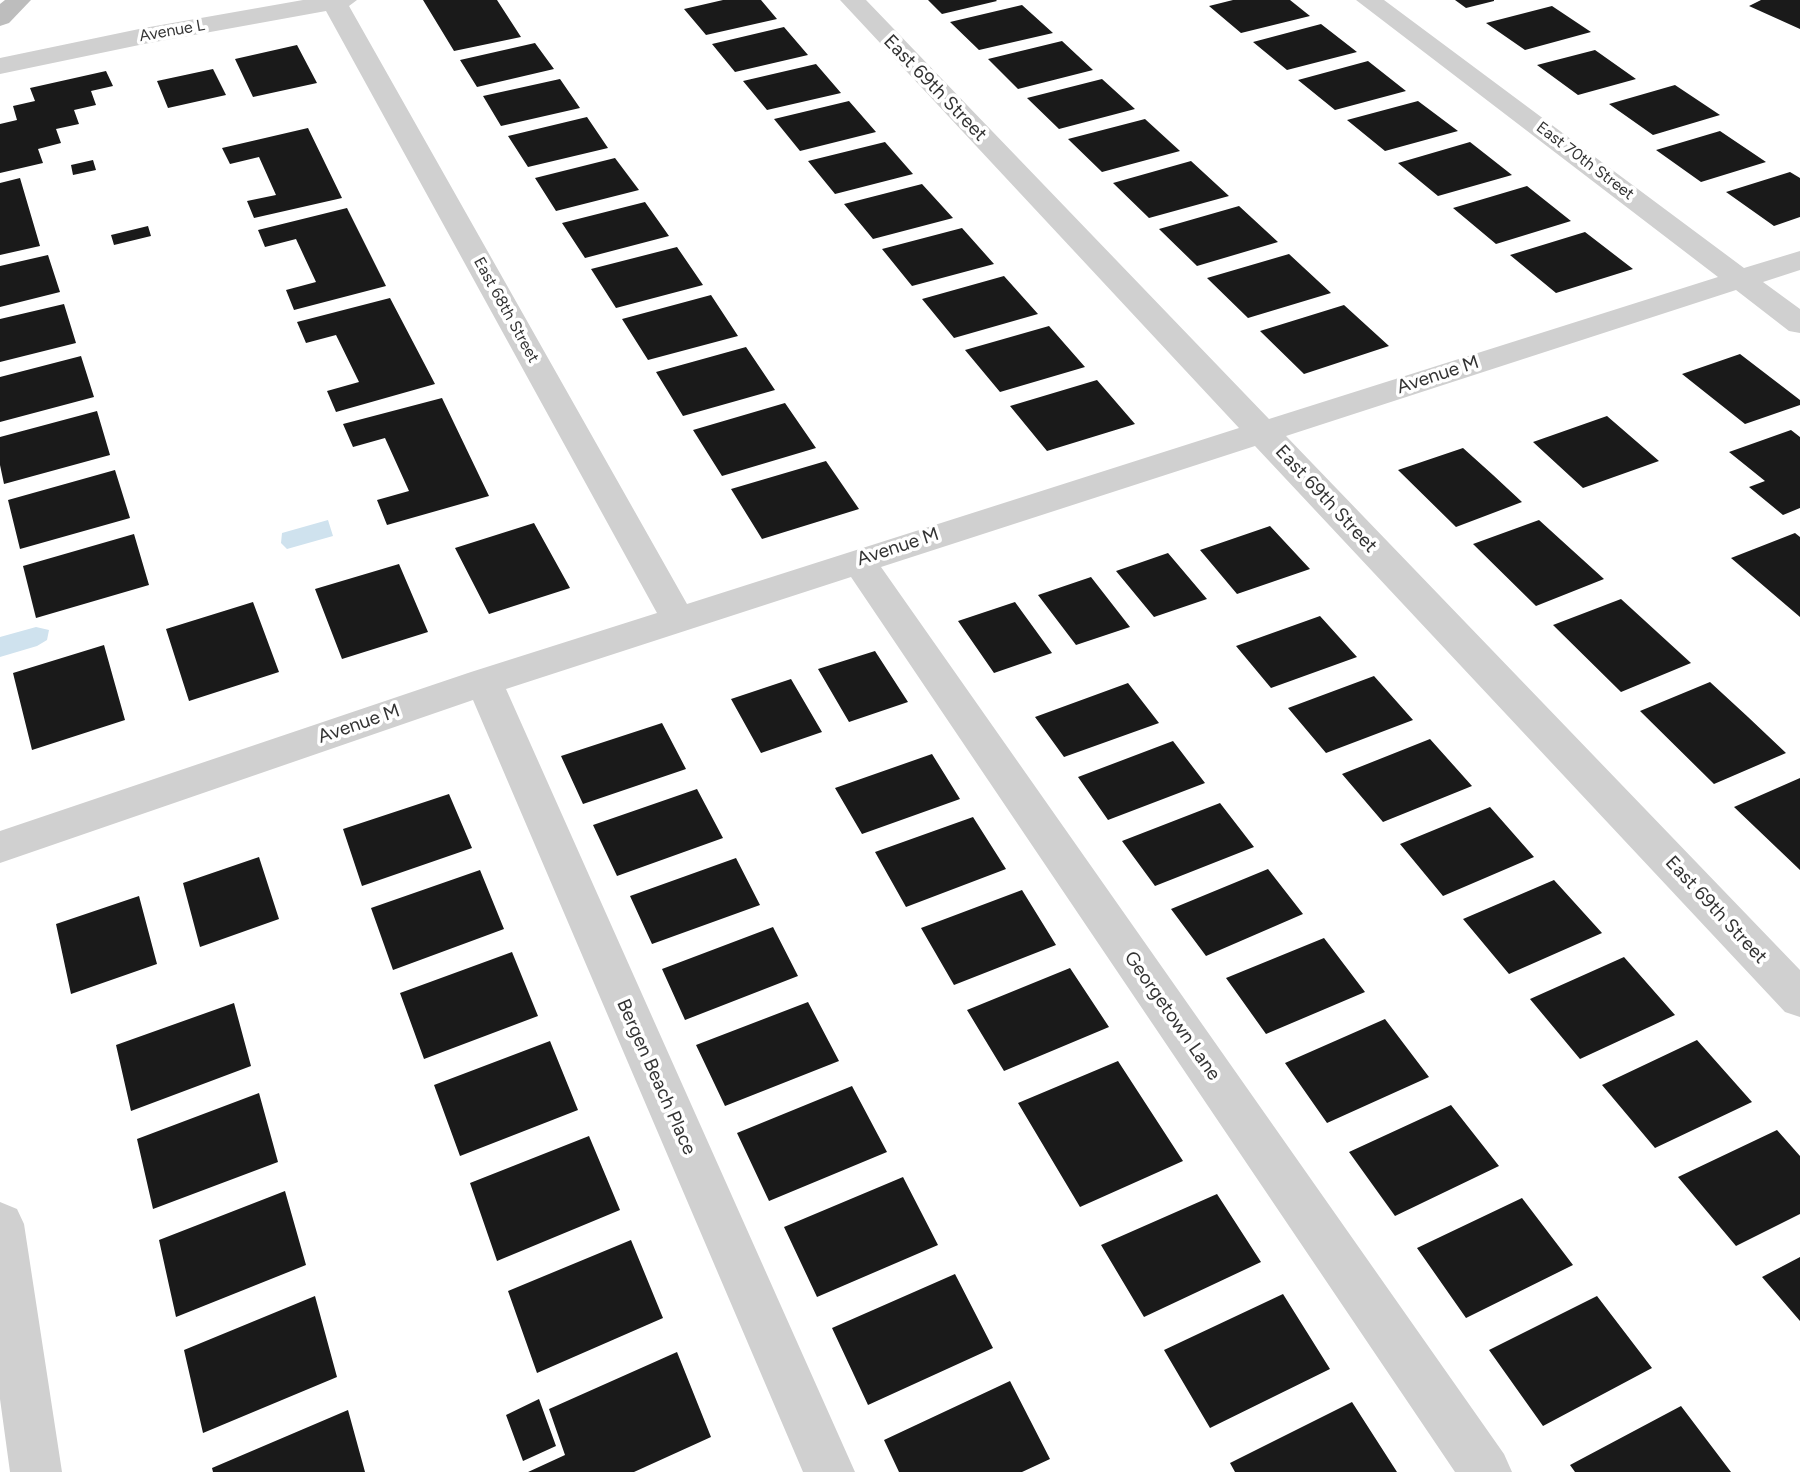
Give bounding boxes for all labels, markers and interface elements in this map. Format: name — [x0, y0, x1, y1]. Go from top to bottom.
street label: Avenue L — [138, 16, 206, 46]
street label: East 69th Street — [879, 30, 991, 146]
street label: East 70th Street — [1532, 118, 1638, 204]
street label: East 68th Street — [469, 254, 543, 366]
street label: Avenue M — [1394, 351, 1482, 399]
street label: East 69th Street — [1270, 440, 1382, 558]
street label: Avenue M — [854, 523, 942, 571]
street label: Avenue M — [315, 699, 403, 749]
street label: East 69th Street — [1660, 851, 1772, 969]
street label: Georgetown Lane — [1119, 947, 1225, 1085]
street label: Bergen Beach Place — [611, 996, 701, 1158]

